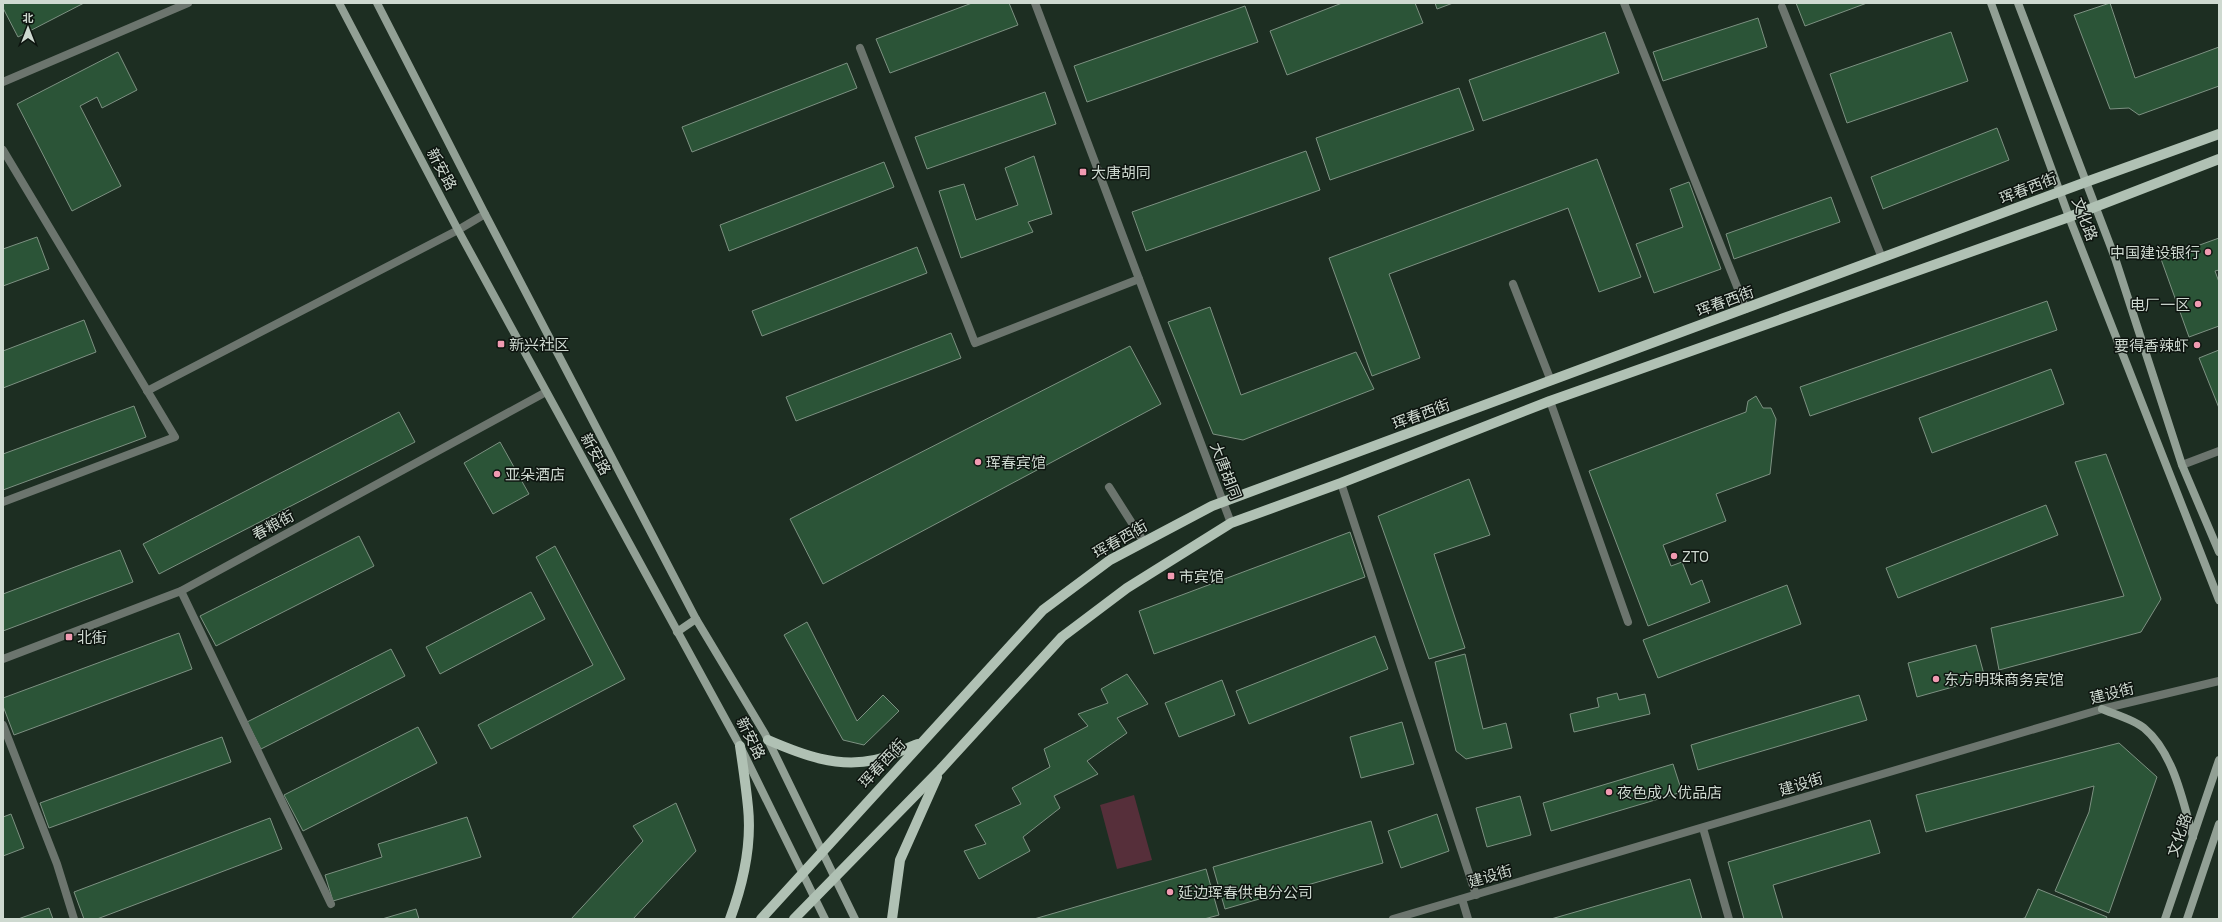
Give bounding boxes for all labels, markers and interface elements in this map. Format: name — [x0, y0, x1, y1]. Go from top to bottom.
north arrow — [8, 8, 48, 48]
text: 北 — [23, 11, 34, 25]
street label: 新安路 — [423, 145, 461, 193]
place label: 大唐胡同 — [1091, 163, 1151, 182]
marker: 大唐胡同 — [1078, 167, 1088, 177]
street label: 珲春西街 — [1997, 168, 2059, 208]
street label: 文化路 — [2068, 195, 2102, 243]
place label: 中国建设银行 — [2110, 243, 2200, 262]
marker: 中国建设银行 — [2203, 247, 2213, 257]
street label: 珲春西街 — [1694, 282, 1756, 320]
place label: 电厂一区 — [2130, 295, 2190, 314]
marker: 电厂一区 — [2193, 299, 2203, 309]
place label: 新兴社区 — [509, 335, 569, 354]
place label: 要得香辣虾 — [2114, 336, 2189, 355]
marker: 新兴社区 — [496, 339, 506, 349]
marker: 要得香辣虾 — [2192, 340, 2202, 350]
street label: 珲春西街 — [1390, 395, 1452, 433]
street label: 新安路 — [577, 430, 615, 478]
street label: 大唐胡同 — [1206, 440, 1246, 502]
place label: 珲春宾馆 — [986, 453, 1046, 472]
marker: 珲春宾馆 — [973, 457, 983, 467]
place label: 亚朵酒店 — [505, 465, 565, 484]
marker: 亚朵酒店 — [492, 469, 502, 479]
street label: 春粮街 — [249, 506, 297, 544]
street label: 珲春西街 — [1089, 516, 1151, 562]
place label: ZTO — [1682, 547, 1709, 566]
marker: ZTO — [1669, 551, 1679, 561]
place label: 市宾馆 — [1179, 567, 1224, 586]
marker: 市宾馆 — [1166, 571, 1176, 581]
place label: 北街 — [77, 628, 107, 647]
marker: 北街 — [64, 632, 74, 642]
place label: 东方明珠商务宾馆 — [1944, 670, 2064, 689]
marker: 东方明珠商务宾馆 — [1931, 674, 1941, 684]
street label: 建设街 — [2088, 678, 2136, 708]
street label: 新安路 — [732, 714, 770, 762]
street label: 珲春西街 — [855, 735, 909, 791]
street label: 建设街 — [1777, 768, 1825, 800]
place label: 夜色成人优品店 — [1617, 783, 1722, 802]
marker: 夜色成人优品店 — [1604, 787, 1614, 797]
street label: 文化路 — [2163, 811, 2195, 859]
street label: 建设街 — [1466, 861, 1514, 891]
place label: 延边珲春供电分公司 — [1178, 883, 1313, 902]
marker: 延边珲春供电分公司 — [1165, 887, 1175, 897]

